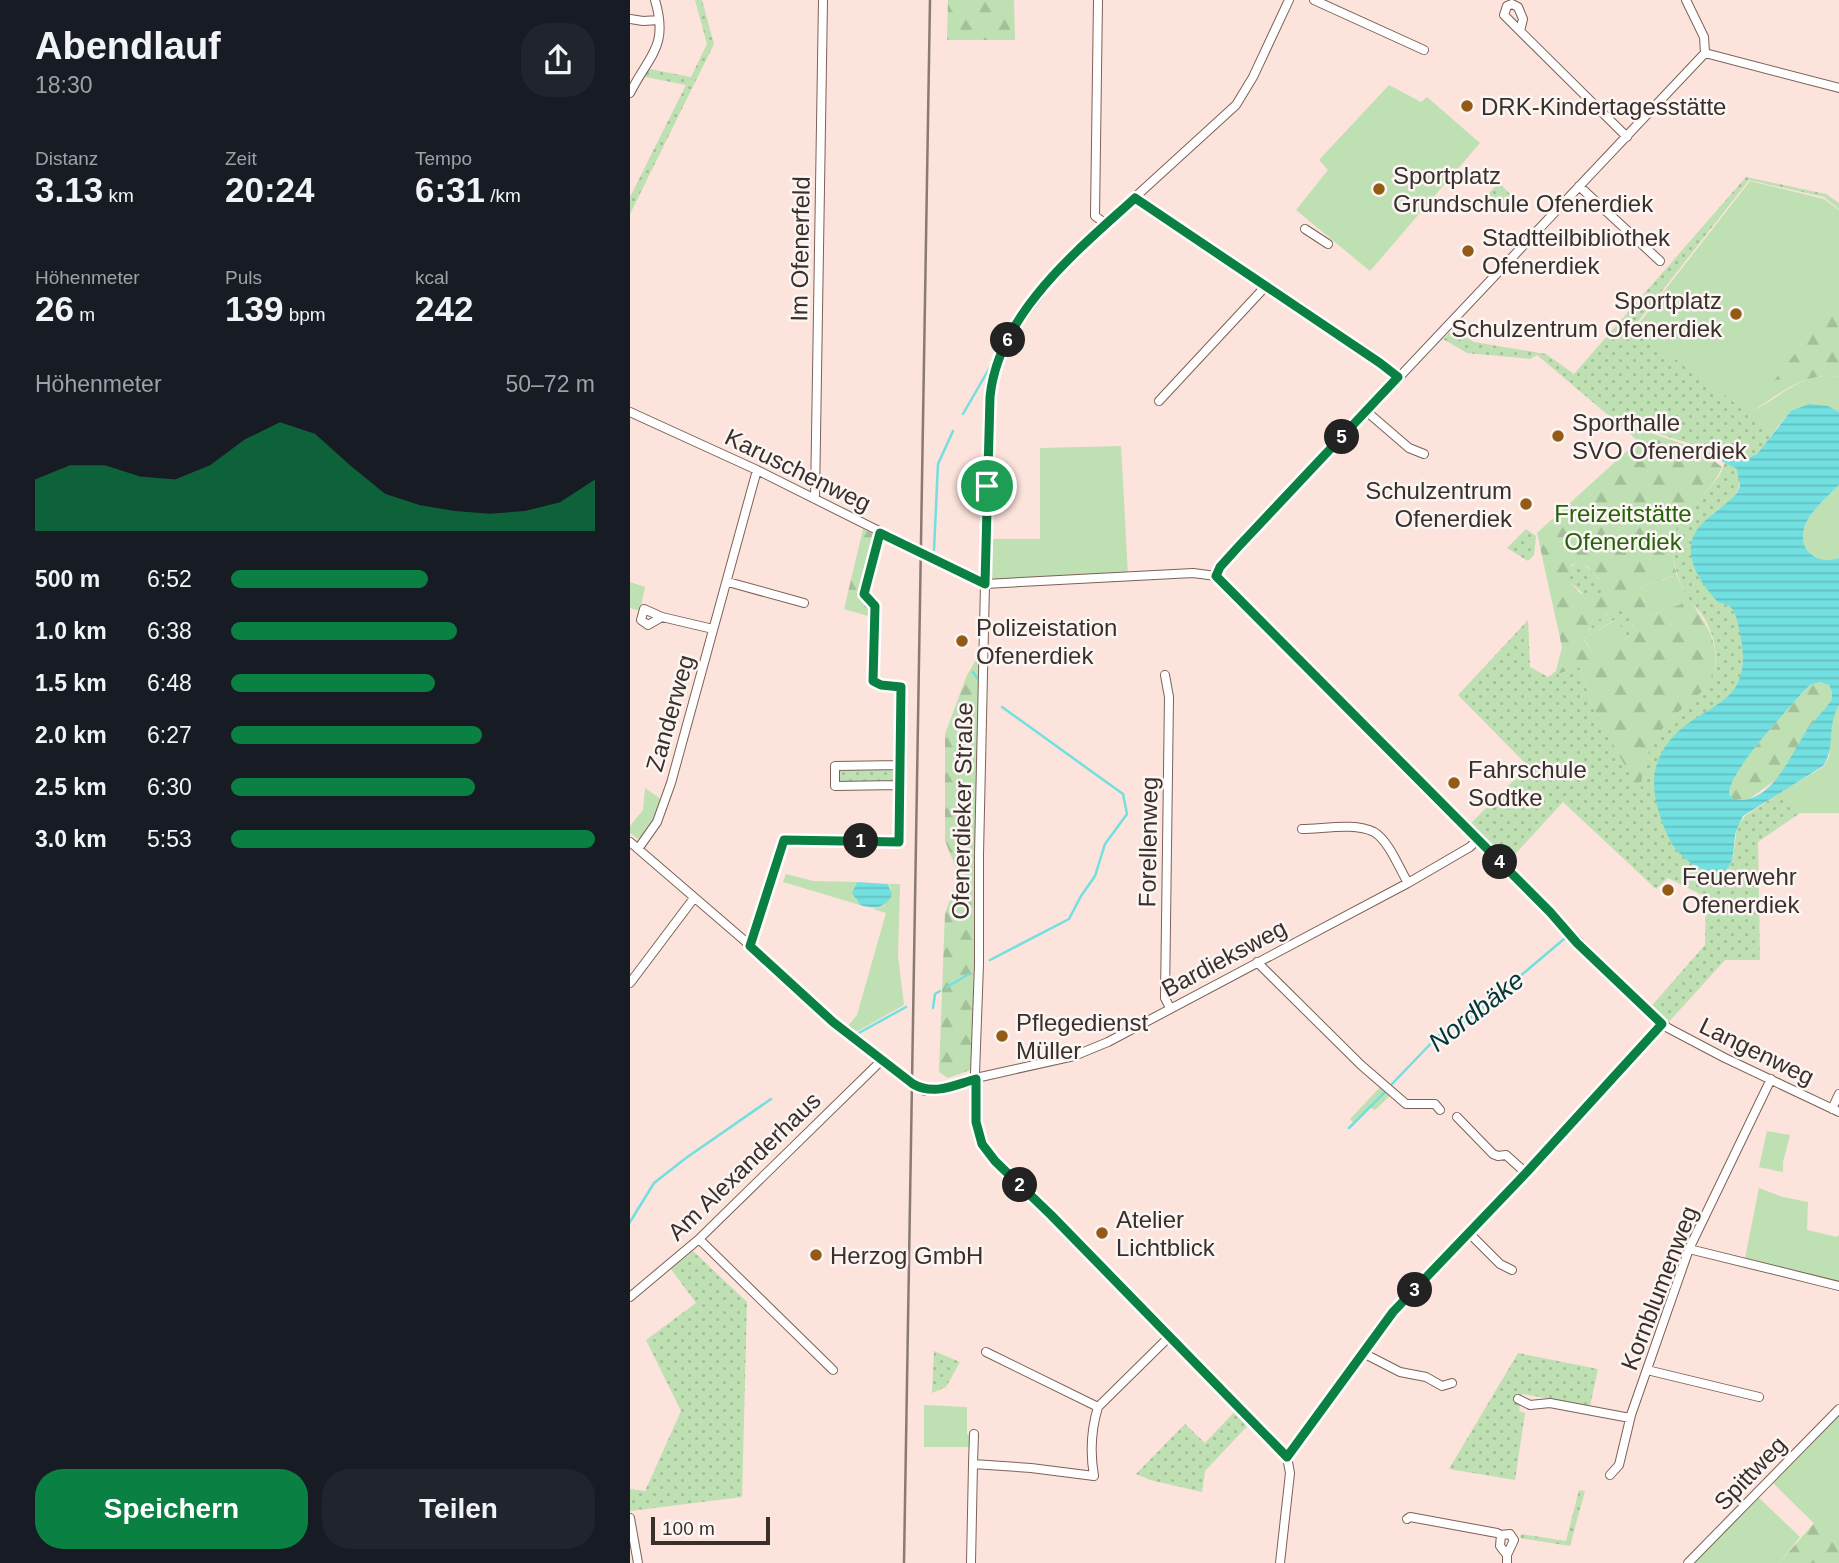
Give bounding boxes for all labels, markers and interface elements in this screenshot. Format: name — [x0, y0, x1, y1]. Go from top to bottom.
button: share — [521, 23, 595, 97]
text: Abendlauf — [35, 25, 221, 67]
text: 18:30 — [35, 72, 93, 98]
place label: DRK-Kindertagesstätte — [1481, 93, 1726, 120]
marker: DRK-Kindertagesstätte — [1459, 98, 1475, 114]
text: Distanz — [35, 148, 98, 169]
text: Zeit — [225, 148, 257, 169]
text: Tempo — [415, 148, 472, 169]
place label: Sportplatz Grundschule Ofenerdiek — [1393, 162, 1654, 217]
text: 3.13 — [35, 170, 103, 209]
text: 20:24 — [225, 170, 315, 209]
text: 6:31 — [415, 170, 485, 209]
street label: Im Ofenerfeld — [785, 176, 815, 322]
marker: Sportplatz Grundschule Ofenerdiek — [1371, 181, 1387, 197]
text: km — [103, 185, 134, 206]
text: /km — [485, 185, 521, 206]
place label: Stadtteilbibliothek Ofenerdiek — [1482, 224, 1671, 279]
marker: Stadtteilbibliothek Ofenerdiek — [1460, 243, 1476, 259]
text: Höhenmeter — [35, 267, 140, 288]
text: Puls — [225, 267, 262, 288]
text: kcal — [415, 267, 449, 288]
place label: Sportplatz Schulzentrum Ofenerdiek — [1451, 287, 1723, 342]
text: 26 — [35, 289, 74, 328]
text: 139 — [225, 289, 283, 328]
text: 242 — [415, 289, 473, 328]
text: m — [74, 304, 95, 325]
text: bpm — [283, 304, 326, 325]
marker: Sportplatz Schulzentrum Ofenerdiek — [1728, 306, 1744, 322]
pin: 6 — [990, 322, 1026, 358]
text: 6 — [1002, 329, 1013, 350]
text: Höhenmeter — [35, 371, 162, 397]
text: 50–72 m — [505, 371, 595, 397]
place label: Sporthalle SVO Ofenerdiek — [1572, 409, 1748, 464]
pin: 5 — [1324, 420, 1360, 454]
street label: Karuschenweg — [721, 423, 875, 517]
text: 5 — [1336, 426, 1347, 447]
marker: Sporthalle SVO Ofenerdiek — [1550, 428, 1566, 444]
pin — [957, 456, 1017, 516]
icon: arrive — [968, 467, 1006, 505]
place label: Schulzentrum Ofenerdiek — [1365, 477, 1513, 532]
marker: Schulzentrum Ofenerdiek — [1518, 496, 1534, 512]
park label: Freizeitstätte Ofenerdiek — [1554, 500, 1692, 555]
text: 500 m — [35, 566, 100, 592]
text: 6:52 — [147, 566, 192, 592]
place label: Polizeistation Ofenerdiek — [976, 614, 1117, 669]
text: 1.0 km — [35, 618, 107, 644]
text: 6:38 — [147, 618, 192, 644]
marker: Polizeistation Ofenerdiek — [954, 633, 970, 649]
street label: Zanderweg — [640, 652, 700, 774]
text: 1.5 km — [35, 670, 107, 696]
text: 6:48 — [147, 670, 192, 696]
street label: Ofenerdieker Straße — [947, 702, 977, 920]
text: 2.0 km — [35, 722, 107, 748]
text: 6:27 — [147, 722, 192, 748]
place label: Fahrschule Sodtke — [1468, 756, 1587, 811]
text: 2.5 km — [35, 774, 107, 800]
text: 6:30 — [147, 774, 192, 800]
marker: Fahrschule Sodtke — [1446, 775, 1462, 791]
street label: Forellenweg — [1133, 776, 1163, 908]
pin: 1 — [844, 824, 878, 858]
text: 3.0 km — [35, 826, 107, 852]
text: 5:53 — [147, 826, 192, 852]
text: 1 — [855, 830, 866, 851]
pin: 4 — [1482, 844, 1518, 880]
text: 4 — [1494, 851, 1505, 872]
place label: Feuerwehr Ofenerdiek — [1682, 863, 1800, 918]
marker: Feuerwehr Ofenerdiek — [1660, 882, 1676, 898]
street label: Bardieksweg — [1157, 914, 1291, 1002]
water label: Nordbäke — [1422, 964, 1530, 1058]
place label: Pflegedienst Müller — [1016, 1009, 1148, 1064]
street label: Langenweg — [1695, 1012, 1819, 1090]
marker: Pflegedienst Müller — [994, 1028, 1010, 1044]
street label: Am Alexanderhaus — [662, 1086, 826, 1246]
pin: 2 — [1002, 1168, 1038, 1202]
text: 2 — [1014, 1174, 1025, 1195]
street label: Kornblumenweg — [1615, 1202, 1703, 1374]
place label: Atelier Lichtblick — [1116, 1206, 1216, 1261]
marker: Atelier Lichtblick — [1094, 1225, 1110, 1241]
place label: Herzog GmbH — [830, 1242, 983, 1269]
marker: Herzog GmbH — [808, 1247, 824, 1263]
pin: 3 — [1398, 1272, 1432, 1308]
text: 3 — [1409, 1279, 1420, 1300]
street label: Spittweg — [1708, 1431, 1792, 1515]
button: Speichern — [35, 1469, 308, 1549]
button: Teilen — [322, 1469, 595, 1549]
scale bar — [651, 1514, 770, 1546]
text: 100 m — [662, 1518, 715, 1539]

